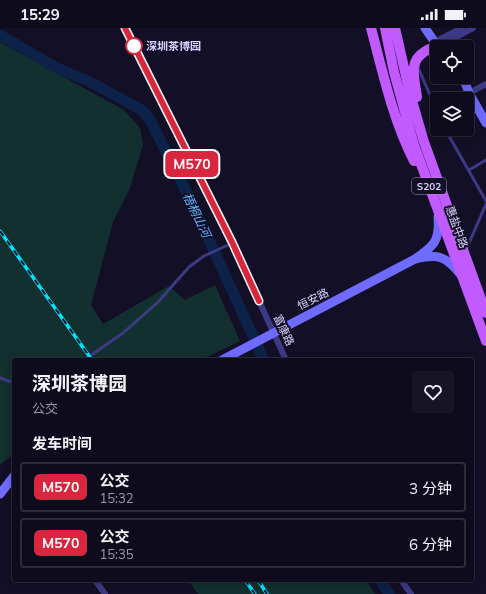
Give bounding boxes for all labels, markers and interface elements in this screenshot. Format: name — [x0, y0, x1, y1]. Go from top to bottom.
text: 15:29 — [20, 5, 60, 24]
marker: 深圳茶博园 — [125, 37, 143, 55]
place label: 深圳茶博园 — [146, 39, 201, 53]
map controls — [430, 40, 474, 136]
button: locate — [430, 40, 474, 84]
button: layers — [430, 92, 474, 136]
line badge: M570 — [164, 151, 220, 177]
text: M570 — [173, 155, 211, 173]
road number: S202 — [412, 178, 446, 194]
water label: 梧桐山河 — [180, 190, 215, 242]
street label: 惠盐中路 — [443, 204, 471, 250]
street label: 恒安路 — [295, 285, 331, 313]
street label: 富康路 — [271, 312, 297, 348]
text: 深圳茶博园 — [32, 371, 127, 395]
button: heart — [412, 371, 454, 413]
text: 公交 — [32, 400, 58, 416]
text: 发车时间 — [32, 434, 92, 453]
text: 公交 — [99, 471, 129, 490]
text: M570 — [42, 478, 79, 496]
text: 3 分钟 — [409, 479, 452, 498]
text: 15:32 — [99, 490, 134, 506]
text: 公交 — [99, 527, 129, 546]
text: M570 — [42, 534, 79, 552]
text: 6 分钟 — [409, 535, 452, 554]
text: 15:35 — [99, 546, 134, 562]

